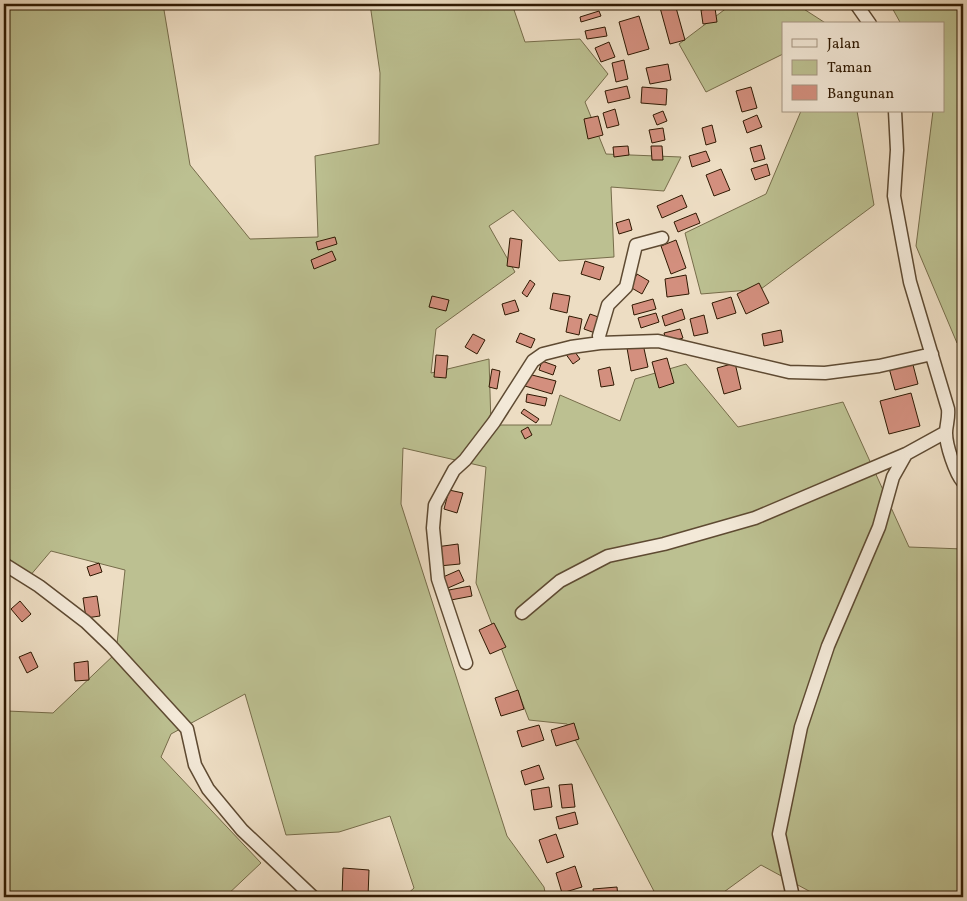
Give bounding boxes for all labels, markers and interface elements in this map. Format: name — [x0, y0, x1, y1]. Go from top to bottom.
legend — [782, 22, 944, 112]
text: Jalan — [827, 34, 860, 55]
text: Taman — [827, 58, 872, 79]
text: Bangunan — [827, 84, 894, 105]

